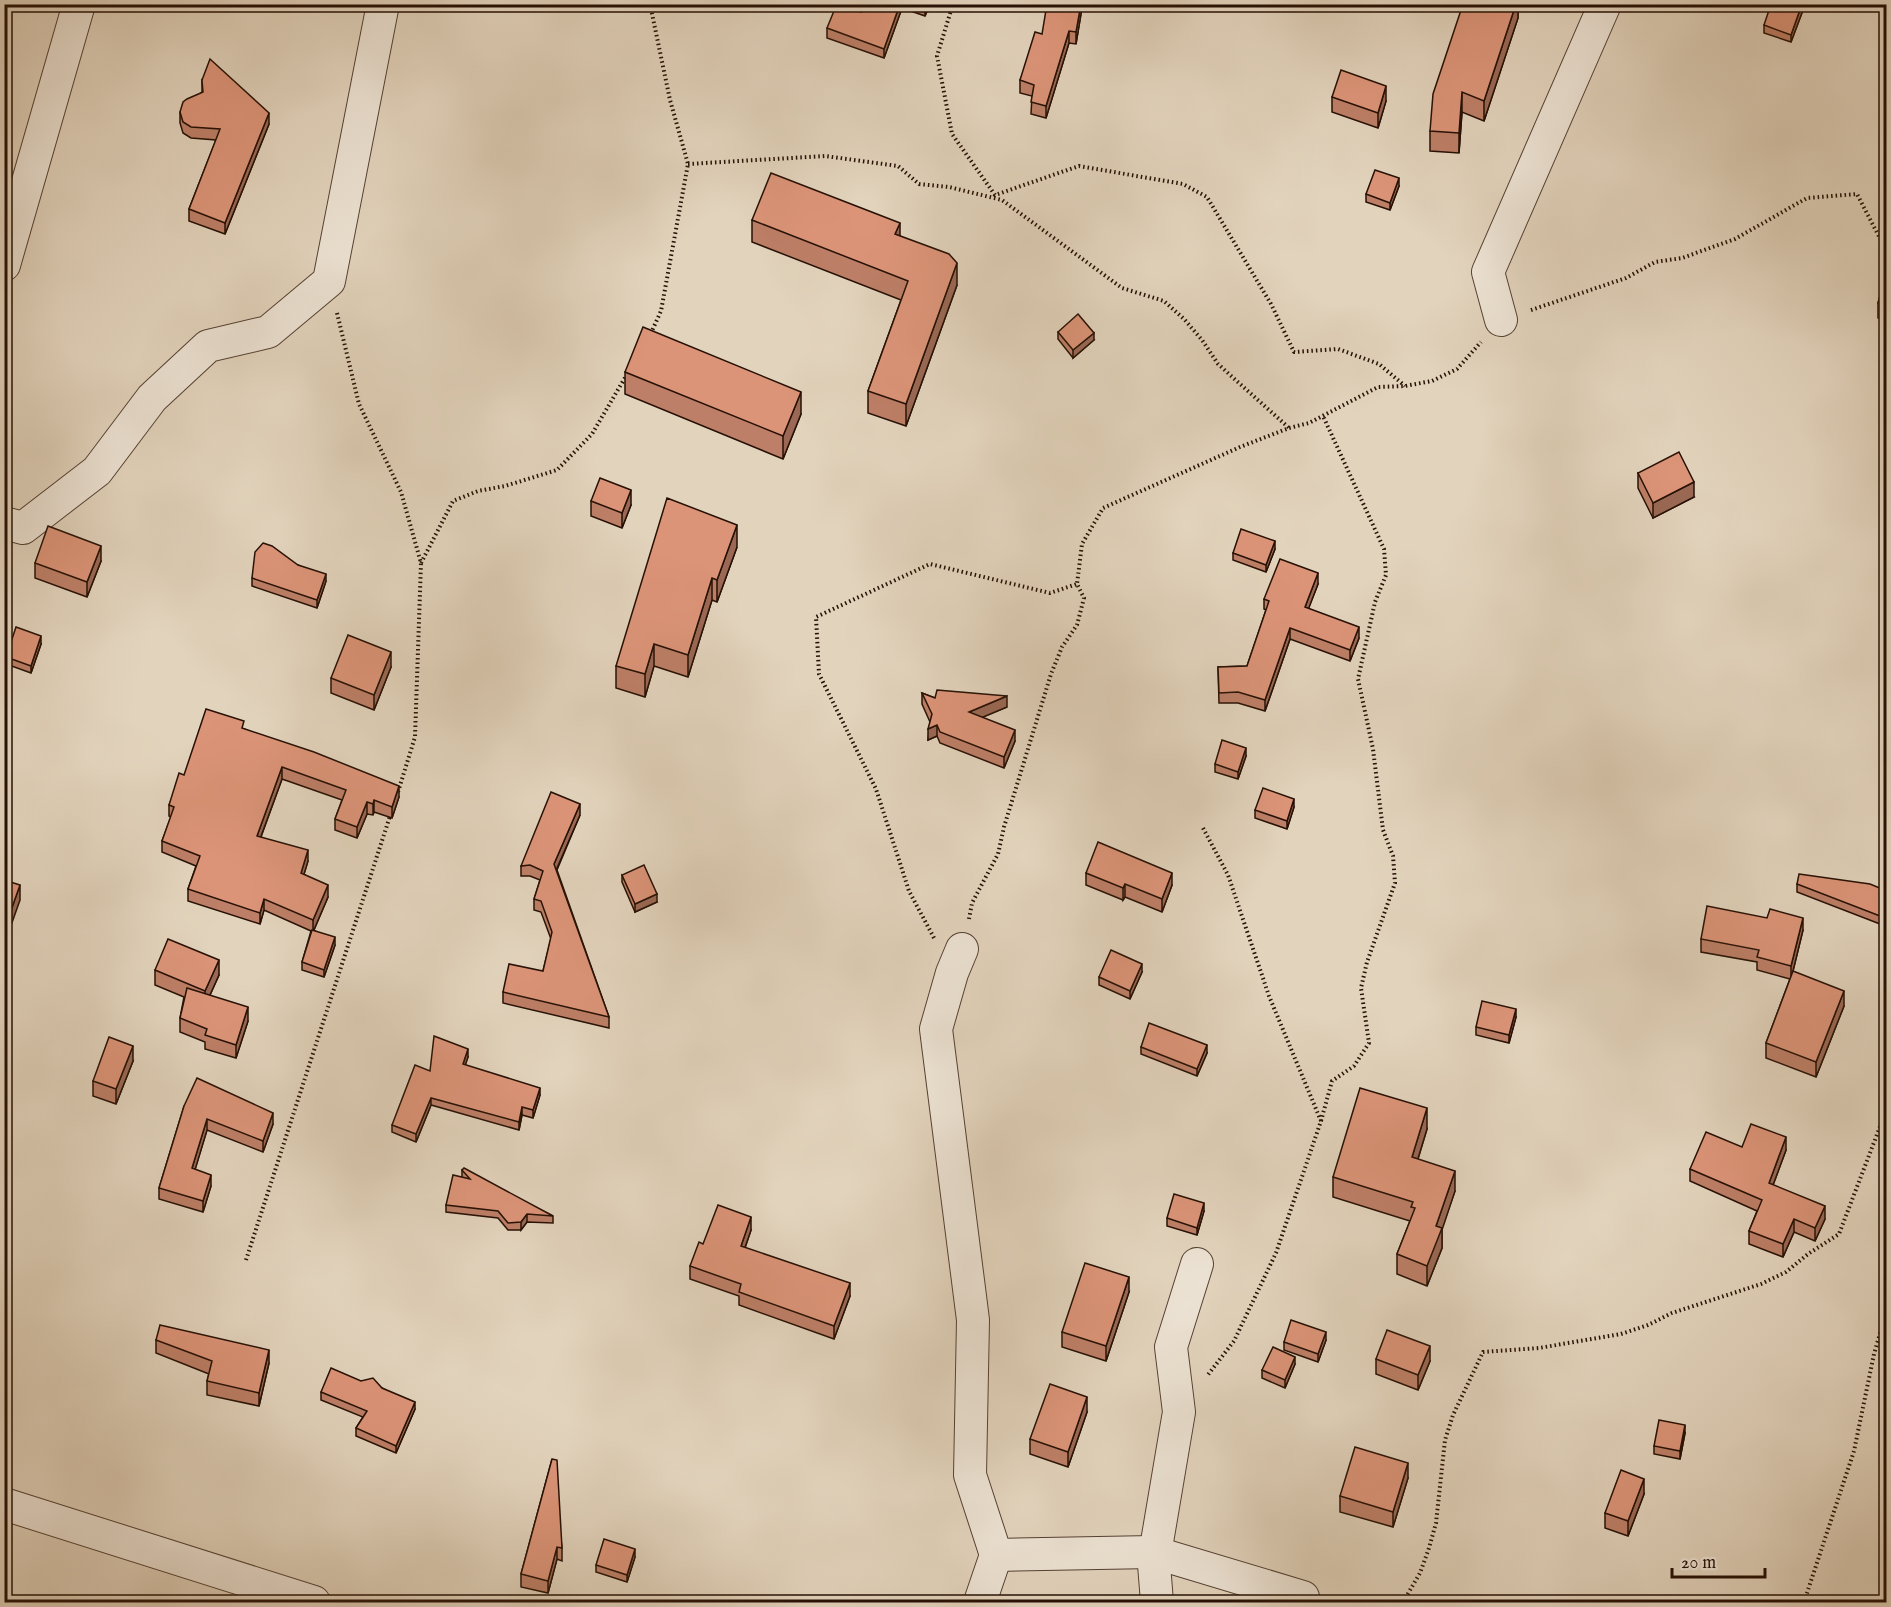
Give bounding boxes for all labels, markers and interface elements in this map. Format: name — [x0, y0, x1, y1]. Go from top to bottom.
scale bar — [1672, 1541, 1765, 1579]
text: 20 m — [1681, 1552, 1716, 1575]

